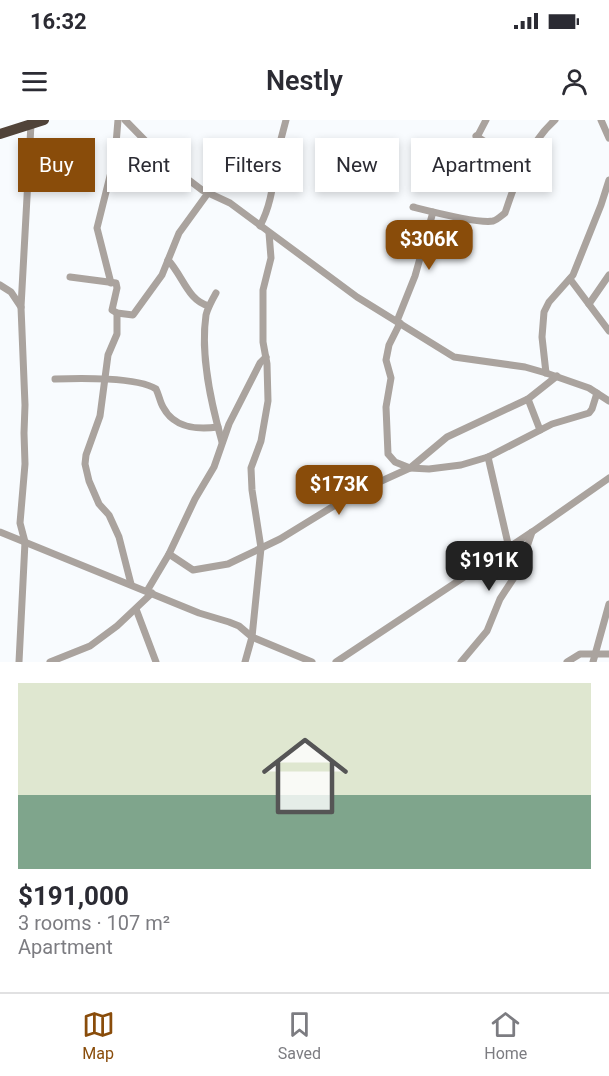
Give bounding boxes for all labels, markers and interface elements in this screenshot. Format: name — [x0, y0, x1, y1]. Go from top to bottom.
text: 16:32 — [30, 9, 87, 34]
icon: menu — [18, 65, 51, 98]
text: Nestly — [266, 65, 343, 97]
icon: person — [558, 65, 591, 98]
chip: Buy — [18, 138, 95, 192]
chip: Rent — [107, 138, 191, 192]
chip: Filters — [203, 138, 303, 192]
chip: New — [315, 138, 399, 192]
chip: Apartment — [411, 138, 552, 192]
pin: $306K — [387, 220, 471, 271]
text: $306K — [400, 227, 458, 251]
pin: $173K — [297, 465, 381, 516]
text: $173K — [310, 472, 368, 496]
pin: $191K — [447, 541, 531, 592]
text: $191K — [460, 548, 518, 572]
icon: home — [251, 722, 359, 830]
text: $191,000 — [18, 881, 129, 911]
text: 3 rooms · 107 m² — [18, 911, 170, 935]
text: Apartment — [18, 935, 113, 959]
tab: Map — [82, 1008, 115, 1063]
tab: Saved — [278, 1008, 321, 1063]
tab: Home — [484, 1008, 527, 1063]

